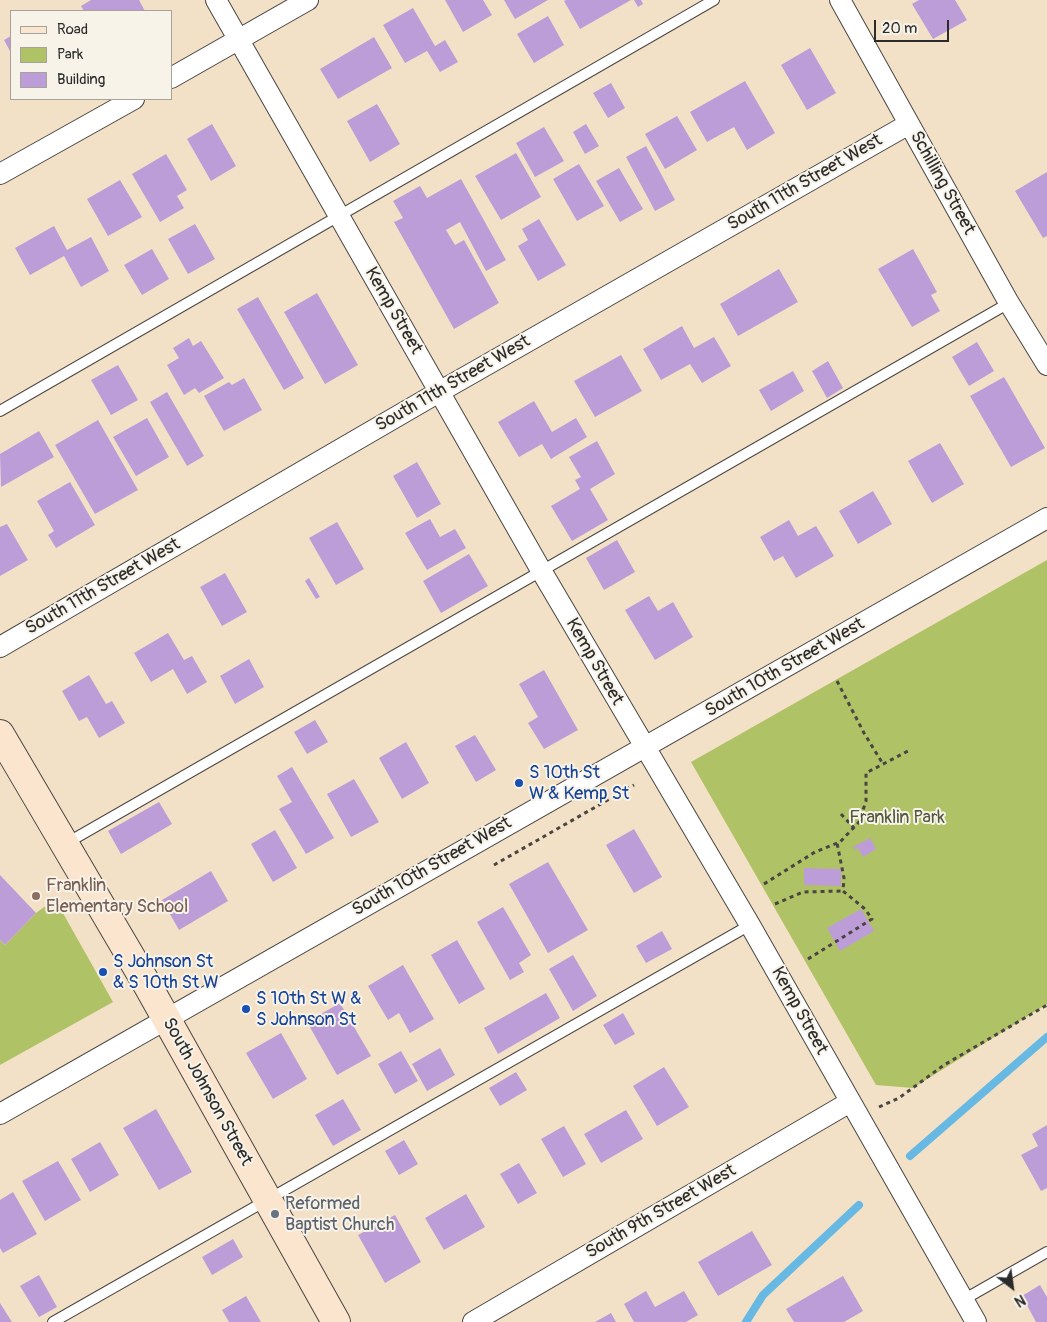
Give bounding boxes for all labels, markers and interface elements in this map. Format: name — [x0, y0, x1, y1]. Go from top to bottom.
legend — [10, 10, 172, 100]
scale bar — [877, 10, 952, 42]
text: 20 m — [882, 19, 917, 38]
text: Road — [57, 20, 88, 39]
text: Park — [57, 45, 83, 64]
text: Building — [57, 70, 105, 89]
street label: Schilling Street — [905, 127, 979, 239]
street label: South 11th Street West — [724, 130, 886, 236]
street label: Kemp Street — [359, 264, 427, 358]
street label: South 11th Street West — [372, 331, 534, 437]
street label: South 11th Street West — [22, 534, 184, 640]
street label: South 10th Street West — [702, 614, 868, 722]
street label: Kemp Street — [560, 615, 628, 709]
place label: S 10th St W & Kemp St — [529, 762, 629, 804]
marker: S 10th St W & Kemp St — [513, 777, 525, 789]
park label: Franklin Park — [849, 807, 945, 829]
street label: South 10th Street West — [349, 813, 515, 921]
place label: Franklin Elementary School — [46, 875, 188, 918]
marker: Franklin Elementary School — [30, 890, 42, 902]
place label: S Johnson St & S 10th St W — [113, 951, 219, 994]
street label: Kemp Street — [766, 963, 832, 1059]
marker: S Johnson St & S 10th St W — [97, 966, 109, 978]
place label: S 10th St W & S Johnson St — [256, 988, 362, 1030]
marker: S 10th St W & S Johnson St — [240, 1003, 252, 1015]
street label: South Johnson Street — [157, 1014, 257, 1170]
street label: South 9th Street West — [582, 1160, 740, 1264]
place label: Reformed Baptist Church — [285, 1193, 394, 1236]
marker: Reformed Baptist Church — [269, 1208, 281, 1220]
north arrow — [987, 1262, 1037, 1312]
text: N — [1011, 1291, 1028, 1310]

